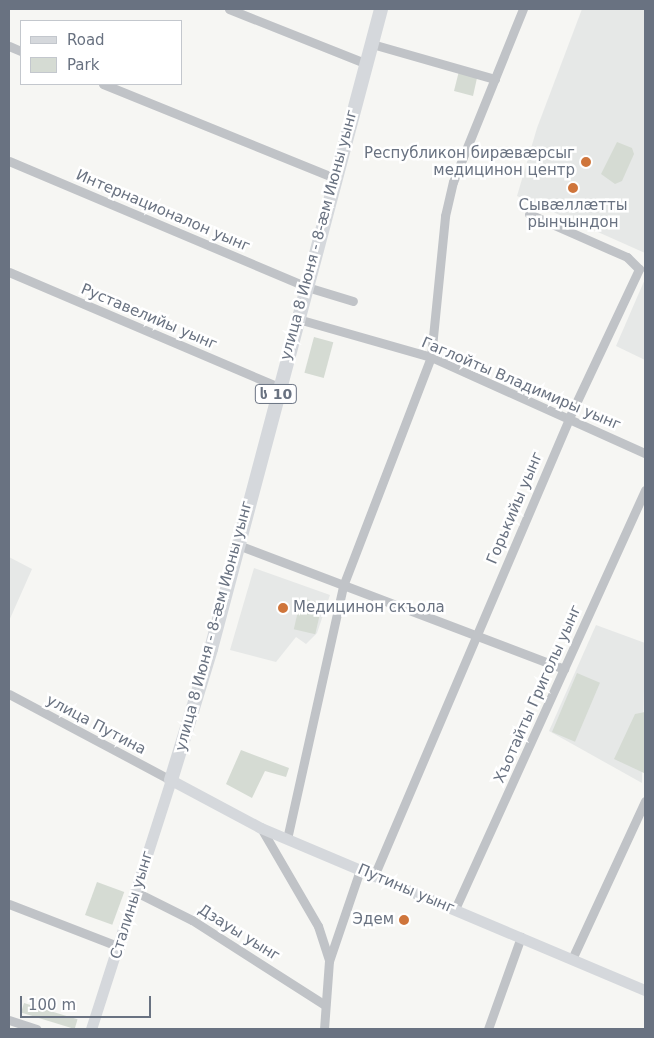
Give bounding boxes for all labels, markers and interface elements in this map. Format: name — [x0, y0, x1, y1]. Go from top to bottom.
legend — [20, 20, 182, 85]
text: Road — [67, 31, 105, 49]
text: Park — [67, 56, 99, 74]
street label: улица 8 Июня - 8-ӕм Июны уынг — [277, 108, 361, 362]
place label: Республикон бирæвæрсыг медицинон центр — [364, 144, 575, 179]
marker: Республикон бирæвæрсыг медицинон центр — [579, 155, 593, 169]
street label: Интернационалон уынг — [73, 166, 253, 256]
marker: Сывæллæтты рынчындон — [567, 182, 579, 194]
place label: Сывæллæтты рынчындон — [518, 196, 628, 231]
street label: Руставелийы уынг — [78, 280, 220, 354]
street label: Гаглойты Владимиры уынг — [419, 334, 623, 434]
road number: ს 10 — [255, 382, 297, 406]
street label: Горькийы уынг — [483, 449, 547, 567]
street label: улица 8 Июня - 8-ӕм Июны уынг — [172, 499, 256, 753]
place label: Медицинон скъола — [293, 599, 445, 617]
marker: Медицинон скъола — [277, 602, 289, 614]
street label: Хъотайты Григолы уынг — [490, 602, 586, 786]
street label: улица Путина — [43, 691, 149, 759]
street label: Сталины уынг — [107, 849, 157, 961]
street label: Путины уынг — [355, 861, 457, 917]
street label: Дзауы уынг — [195, 901, 283, 965]
place label: Эдем — [353, 911, 394, 929]
marker: Эдем — [398, 914, 410, 926]
scale bar — [22, 986, 154, 1018]
text: 100 m — [28, 996, 76, 1014]

